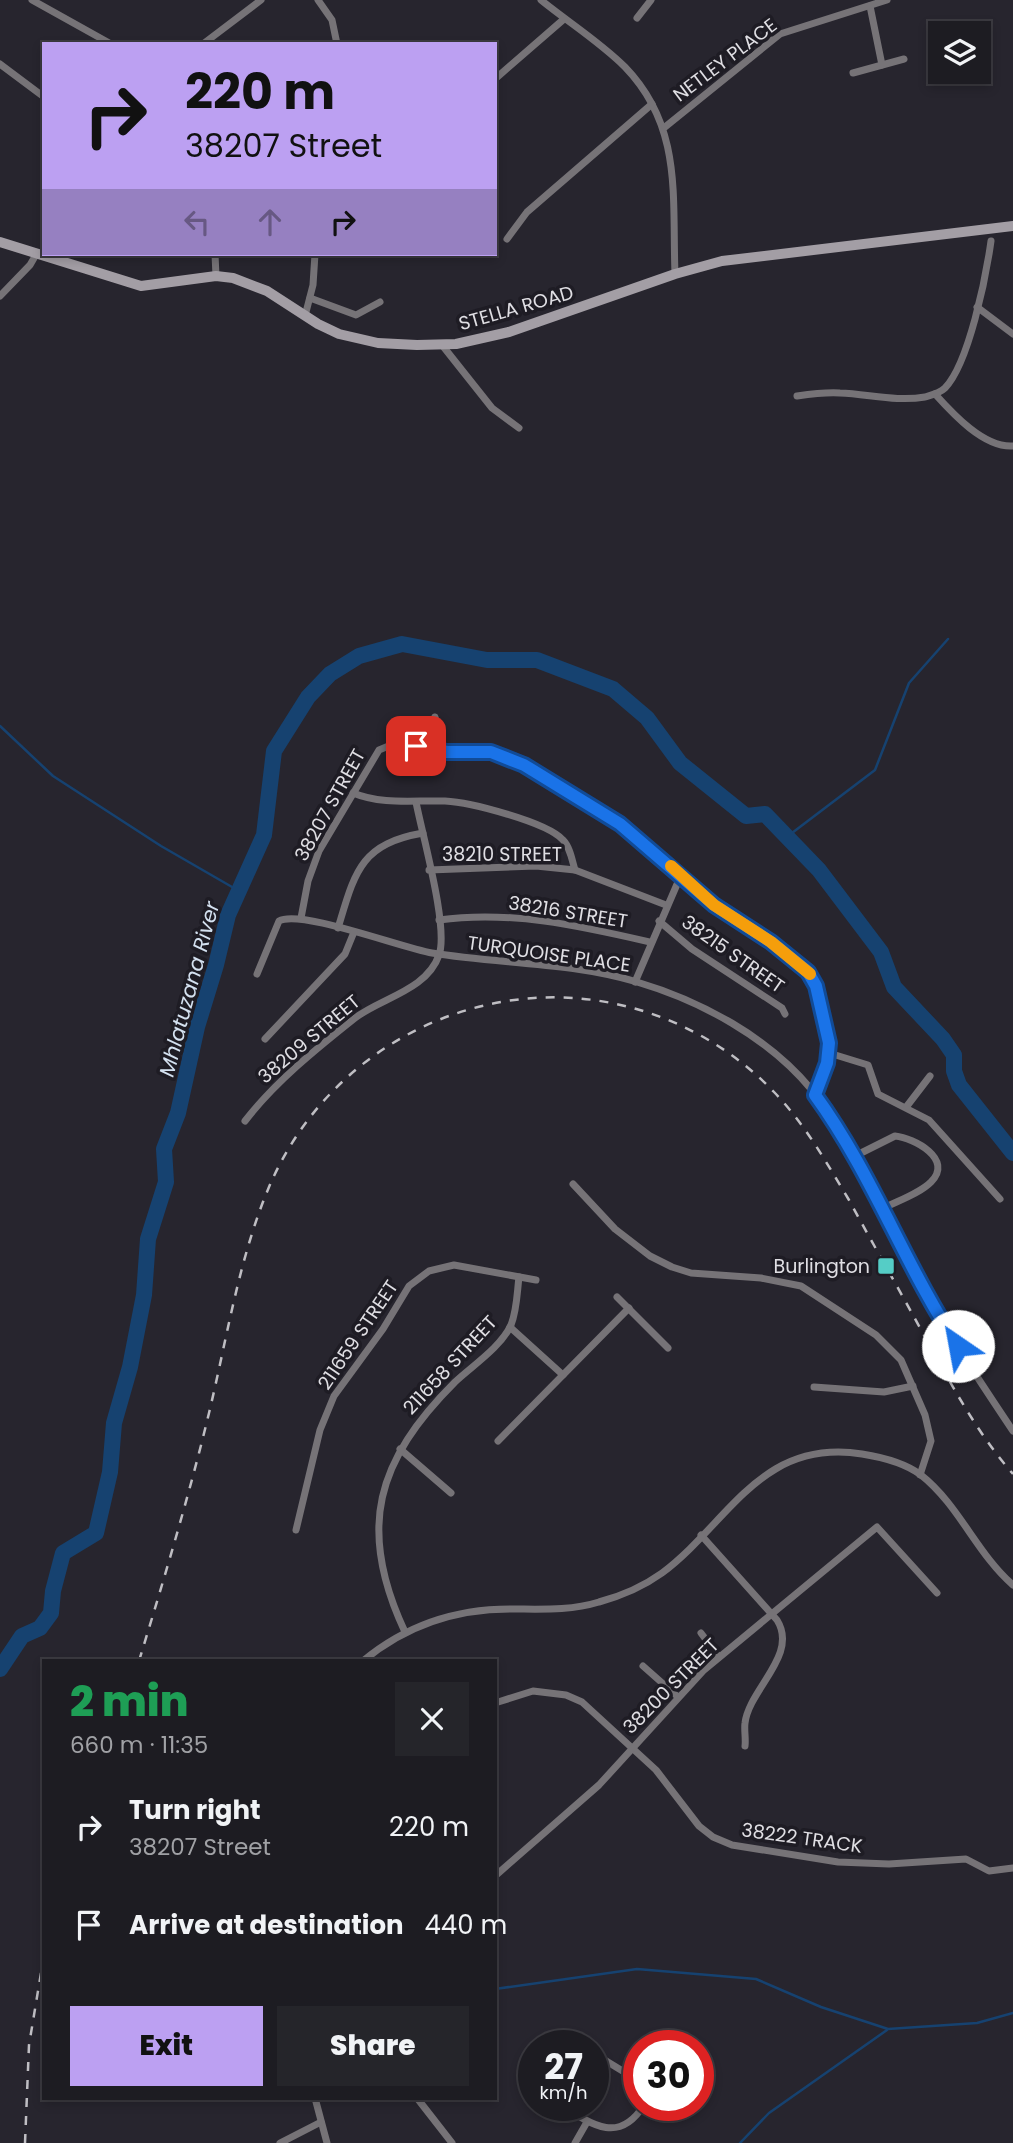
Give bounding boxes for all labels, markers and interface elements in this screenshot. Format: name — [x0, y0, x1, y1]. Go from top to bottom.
street label: NETLEY PLACE — [667, 12, 783, 108]
map controls — [928, 21, 991, 84]
button: layers — [928, 21, 991, 84]
text: 220 m — [185, 58, 335, 126]
icon: right — [70, 70, 161, 161]
text: 38207 Street — [185, 123, 382, 168]
icon: left — [178, 203, 216, 241]
icon: ahead — [251, 203, 289, 241]
icon: right — [324, 203, 362, 241]
street label: STELLA ROAD — [455, 279, 577, 337]
pin — [386, 716, 446, 776]
icon: arrive — [397, 727, 435, 765]
street label: 38207 STREET — [288, 744, 372, 866]
street label: 38210 STREET — [442, 841, 562, 868]
street label: 38216 STREET — [507, 889, 629, 935]
water label: Mhlatuzana River — [152, 897, 227, 1080]
street label: 38215 STREET — [676, 909, 790, 999]
street label: TURQUOISE PLACE — [466, 929, 632, 979]
street label: 38209 STREET — [252, 988, 366, 1090]
place label: Burlington — [774, 1253, 870, 1280]
marker: Burlington — [876, 1256, 896, 1276]
street label: 211659 STREET — [311, 1275, 405, 1395]
street label: 211658 STREET — [397, 1309, 503, 1421]
position arrow — [921, 1309, 995, 1383]
street label: 38200 STREET — [617, 1632, 725, 1740]
text: 2 min — [70, 1672, 188, 1731]
button: close — [395, 1682, 469, 1756]
text: 660 m · 11:35 — [70, 1729, 208, 1761]
text: Turn right — [129, 1792, 261, 1828]
icon: right — [70, 1808, 108, 1846]
text: 220 m — [389, 1809, 469, 1845]
street label: 38222 TRACK — [740, 1816, 864, 1860]
text: 38207 Street — [129, 1831, 271, 1863]
icon: arrive — [70, 1906, 108, 1944]
text: Arrive at destination — [129, 1907, 404, 1943]
text: 440 m — [425, 1907, 507, 1943]
button: Exit — [70, 2006, 263, 2086]
button: Share — [277, 2006, 469, 2086]
speed limit sign: 30 — [623, 2030, 714, 2121]
text: 27 — [544, 2042, 583, 2091]
text: km/h — [540, 2080, 587, 2105]

